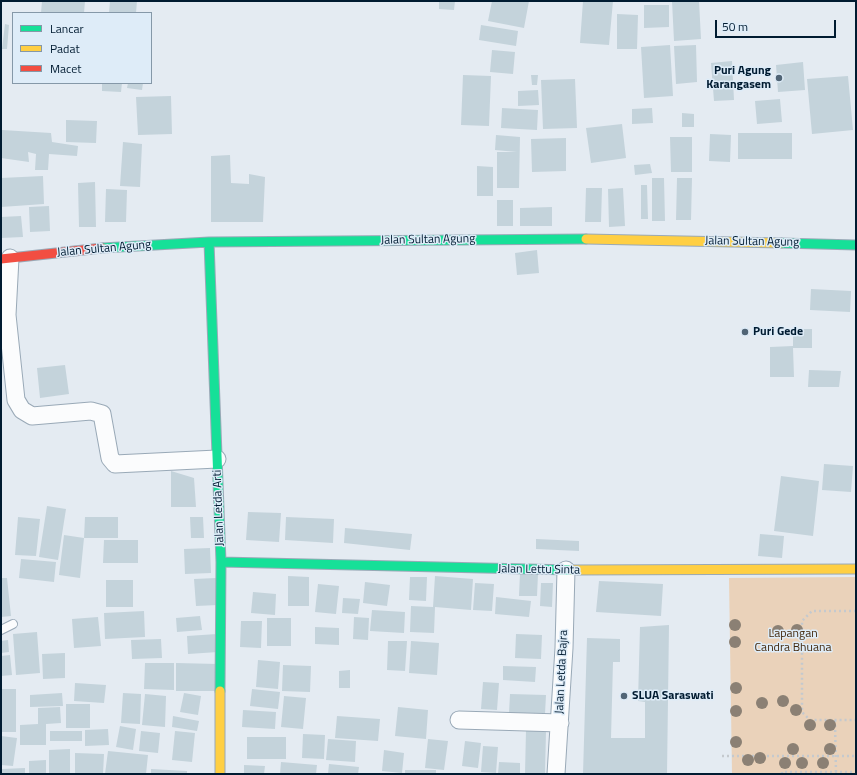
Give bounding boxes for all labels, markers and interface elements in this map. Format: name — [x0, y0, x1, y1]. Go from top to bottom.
legend — [12, 12, 152, 84]
scale bar — [717, 12, 838, 38]
text: 50 m — [722, 17, 748, 36]
text: Lancar — [50, 19, 84, 38]
text: Padat — [50, 39, 80, 58]
text: Macet — [50, 59, 82, 78]
place label: Puri Agung Karangasem — [706, 64, 771, 92]
marker: Puri Agung Karangasem — [774, 73, 784, 83]
street label: Jalan Sultan Agung — [381, 232, 475, 248]
street label: Jalan Sultan Agung — [705, 234, 799, 250]
street label: Jalan Sultan Agung — [56, 238, 152, 260]
place label: Puri Gede — [753, 325, 803, 339]
marker: Puri Gede — [740, 327, 750, 337]
street label: Jalan Letda Arti — [210, 470, 228, 546]
street label: Jalan Lettu Sinta — [498, 562, 580, 578]
park label: Lapangan Candra Bhuana — [755, 627, 831, 655]
street label: Jalan Letda Bajra — [553, 629, 571, 715]
place label: SLUA Saraswati — [632, 689, 714, 703]
marker: SLUA Saraswati — [619, 691, 629, 701]

